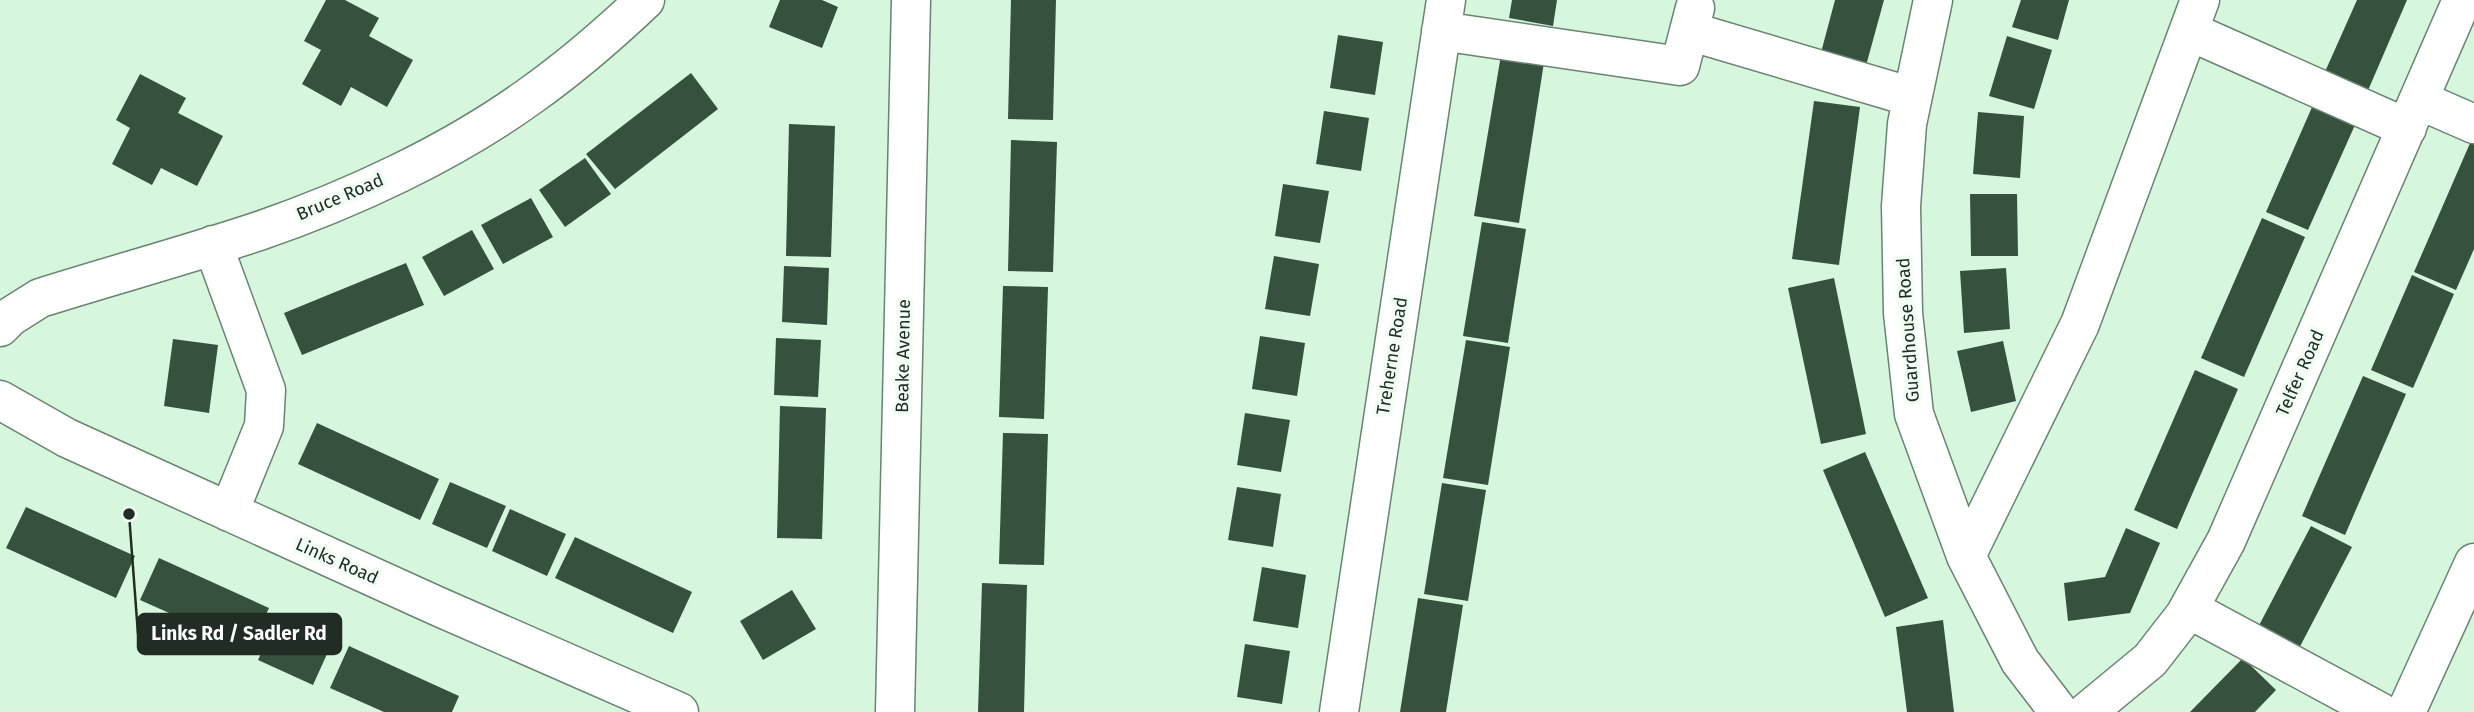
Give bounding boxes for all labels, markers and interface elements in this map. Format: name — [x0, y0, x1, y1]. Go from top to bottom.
street label: Bruce Road — [293, 169, 387, 225]
street label: Guardhouse Road — [1892, 257, 1924, 403]
street label: Treherne Road — [1372, 296, 1412, 416]
street label: Beake Avenue — [891, 299, 915, 413]
street label: Telfer Road — [2271, 326, 2329, 420]
street label: Links Road — [292, 533, 382, 589]
callout: Links Rd / Sadler Rd — [138, 614, 341, 654]
text: Links Rd / Sadler Rd — [151, 622, 327, 645]

